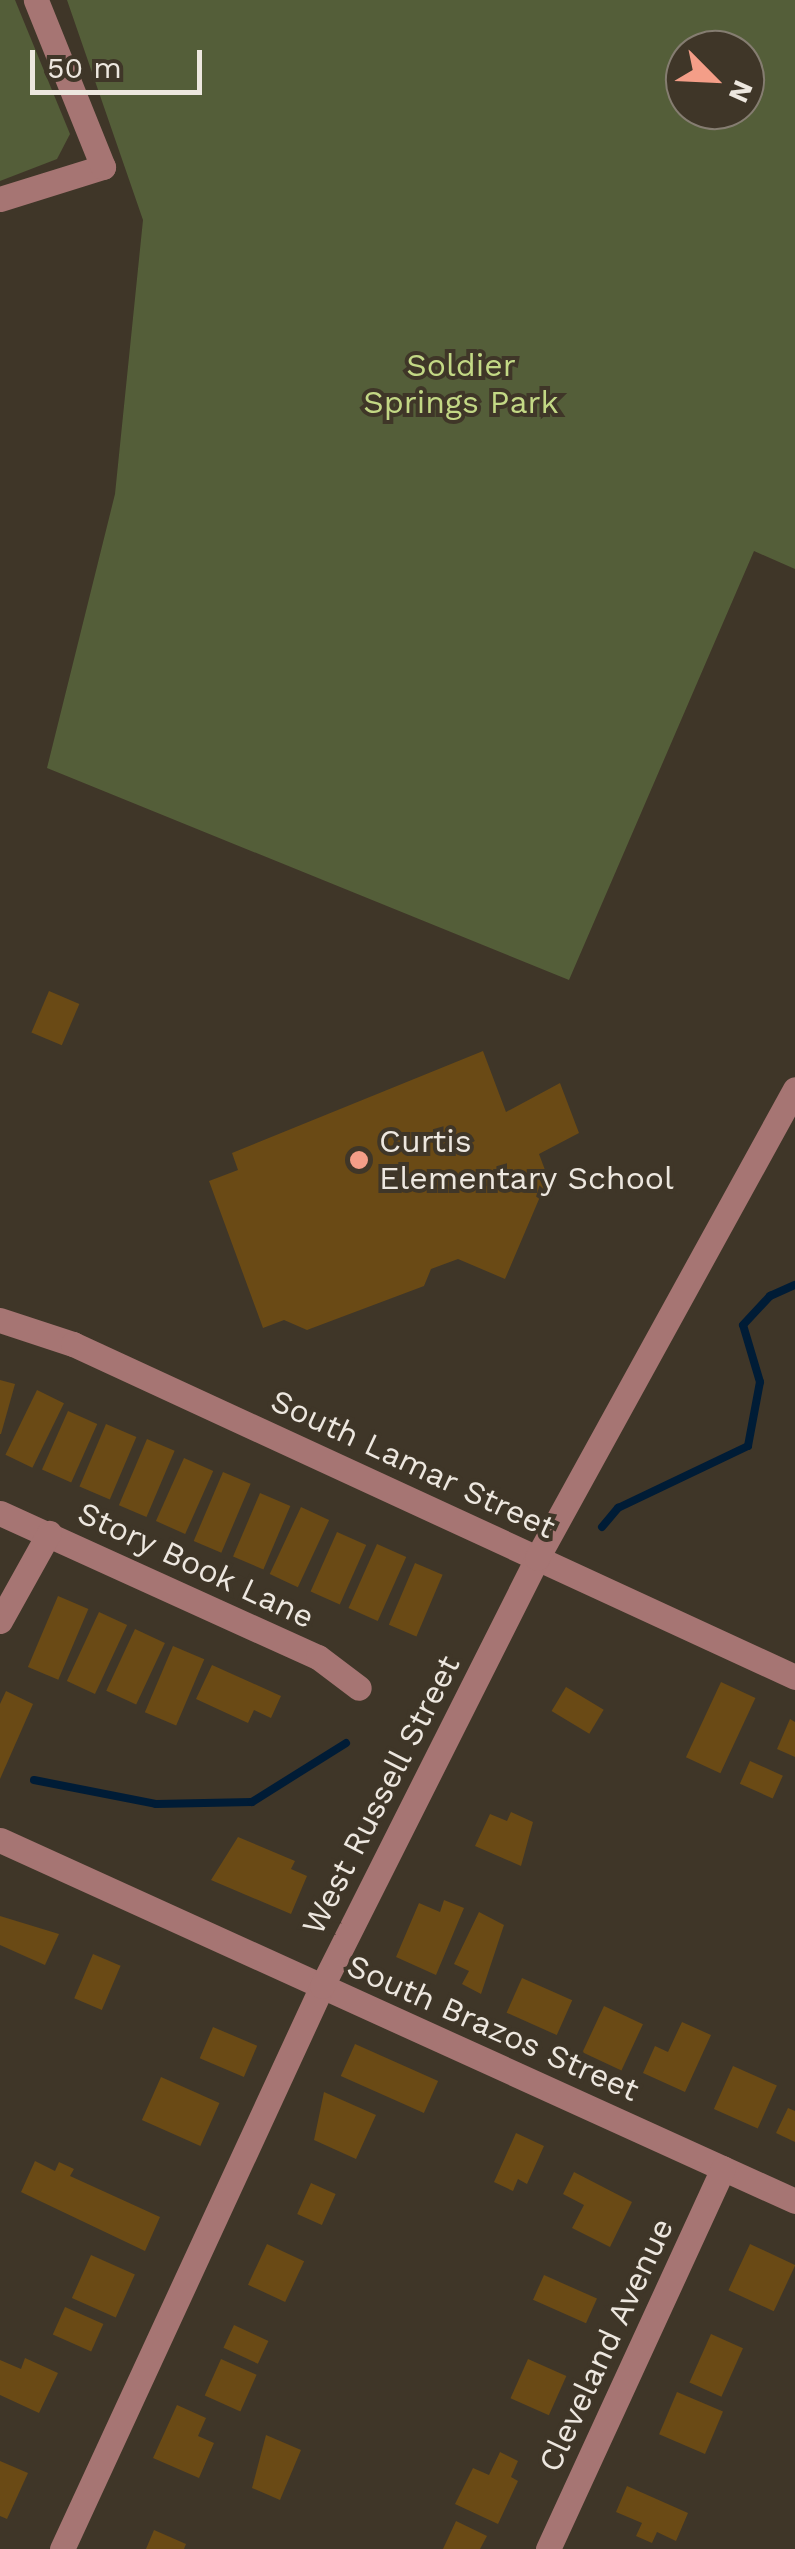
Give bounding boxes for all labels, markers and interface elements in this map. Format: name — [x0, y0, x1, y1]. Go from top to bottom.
scale bar — [35, 30, 208, 92]
north arrow — [665, 30, 765, 130]
text: 50 m — [47, 50, 122, 85]
text: N — [722, 75, 760, 108]
park label: Soldier Springs Park — [363, 347, 559, 422]
place label: Curtis Elementary School — [379, 1123, 675, 1198]
marker: Curtis Elementary School — [348, 1149, 370, 1171]
street label: South Lamar Street — [265, 1381, 561, 1547]
street label: Story Book Lane — [71, 1493, 321, 1637]
street label: West Russell Street — [294, 1649, 468, 1941]
street label: South Brazos Street — [341, 1946, 645, 2110]
street label: Cleveland Avenue — [530, 2211, 682, 2479]

